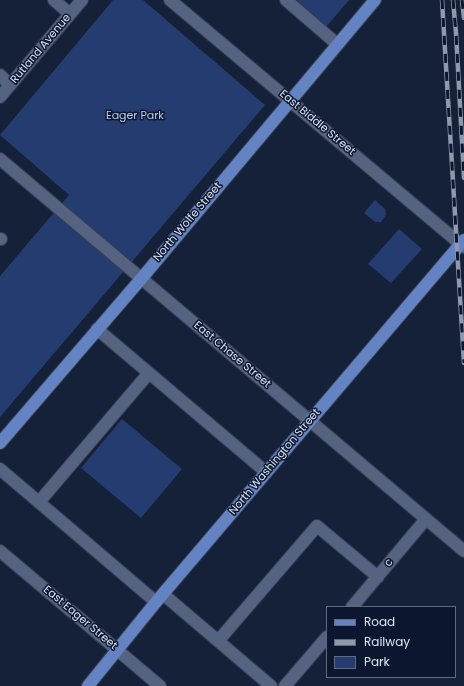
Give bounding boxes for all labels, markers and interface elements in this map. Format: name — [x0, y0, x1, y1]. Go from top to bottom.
street label: Rutland Avenue — [8, 12, 74, 86]
street label: East Biddle Street — [276, 87, 358, 159]
park label: Eager Park — [106, 109, 164, 123]
street label: North Wolfe Street — [151, 180, 225, 264]
street label: East Chase Street — [191, 319, 273, 391]
street label: North Washington Street — [227, 406, 323, 518]
street label: c — [382, 556, 396, 570]
street label: East Eager Street — [40, 583, 120, 653]
legend — [326, 606, 456, 678]
text: Road — [364, 613, 395, 630]
text: Railway — [364, 633, 410, 650]
text: Park — [364, 653, 390, 670]

